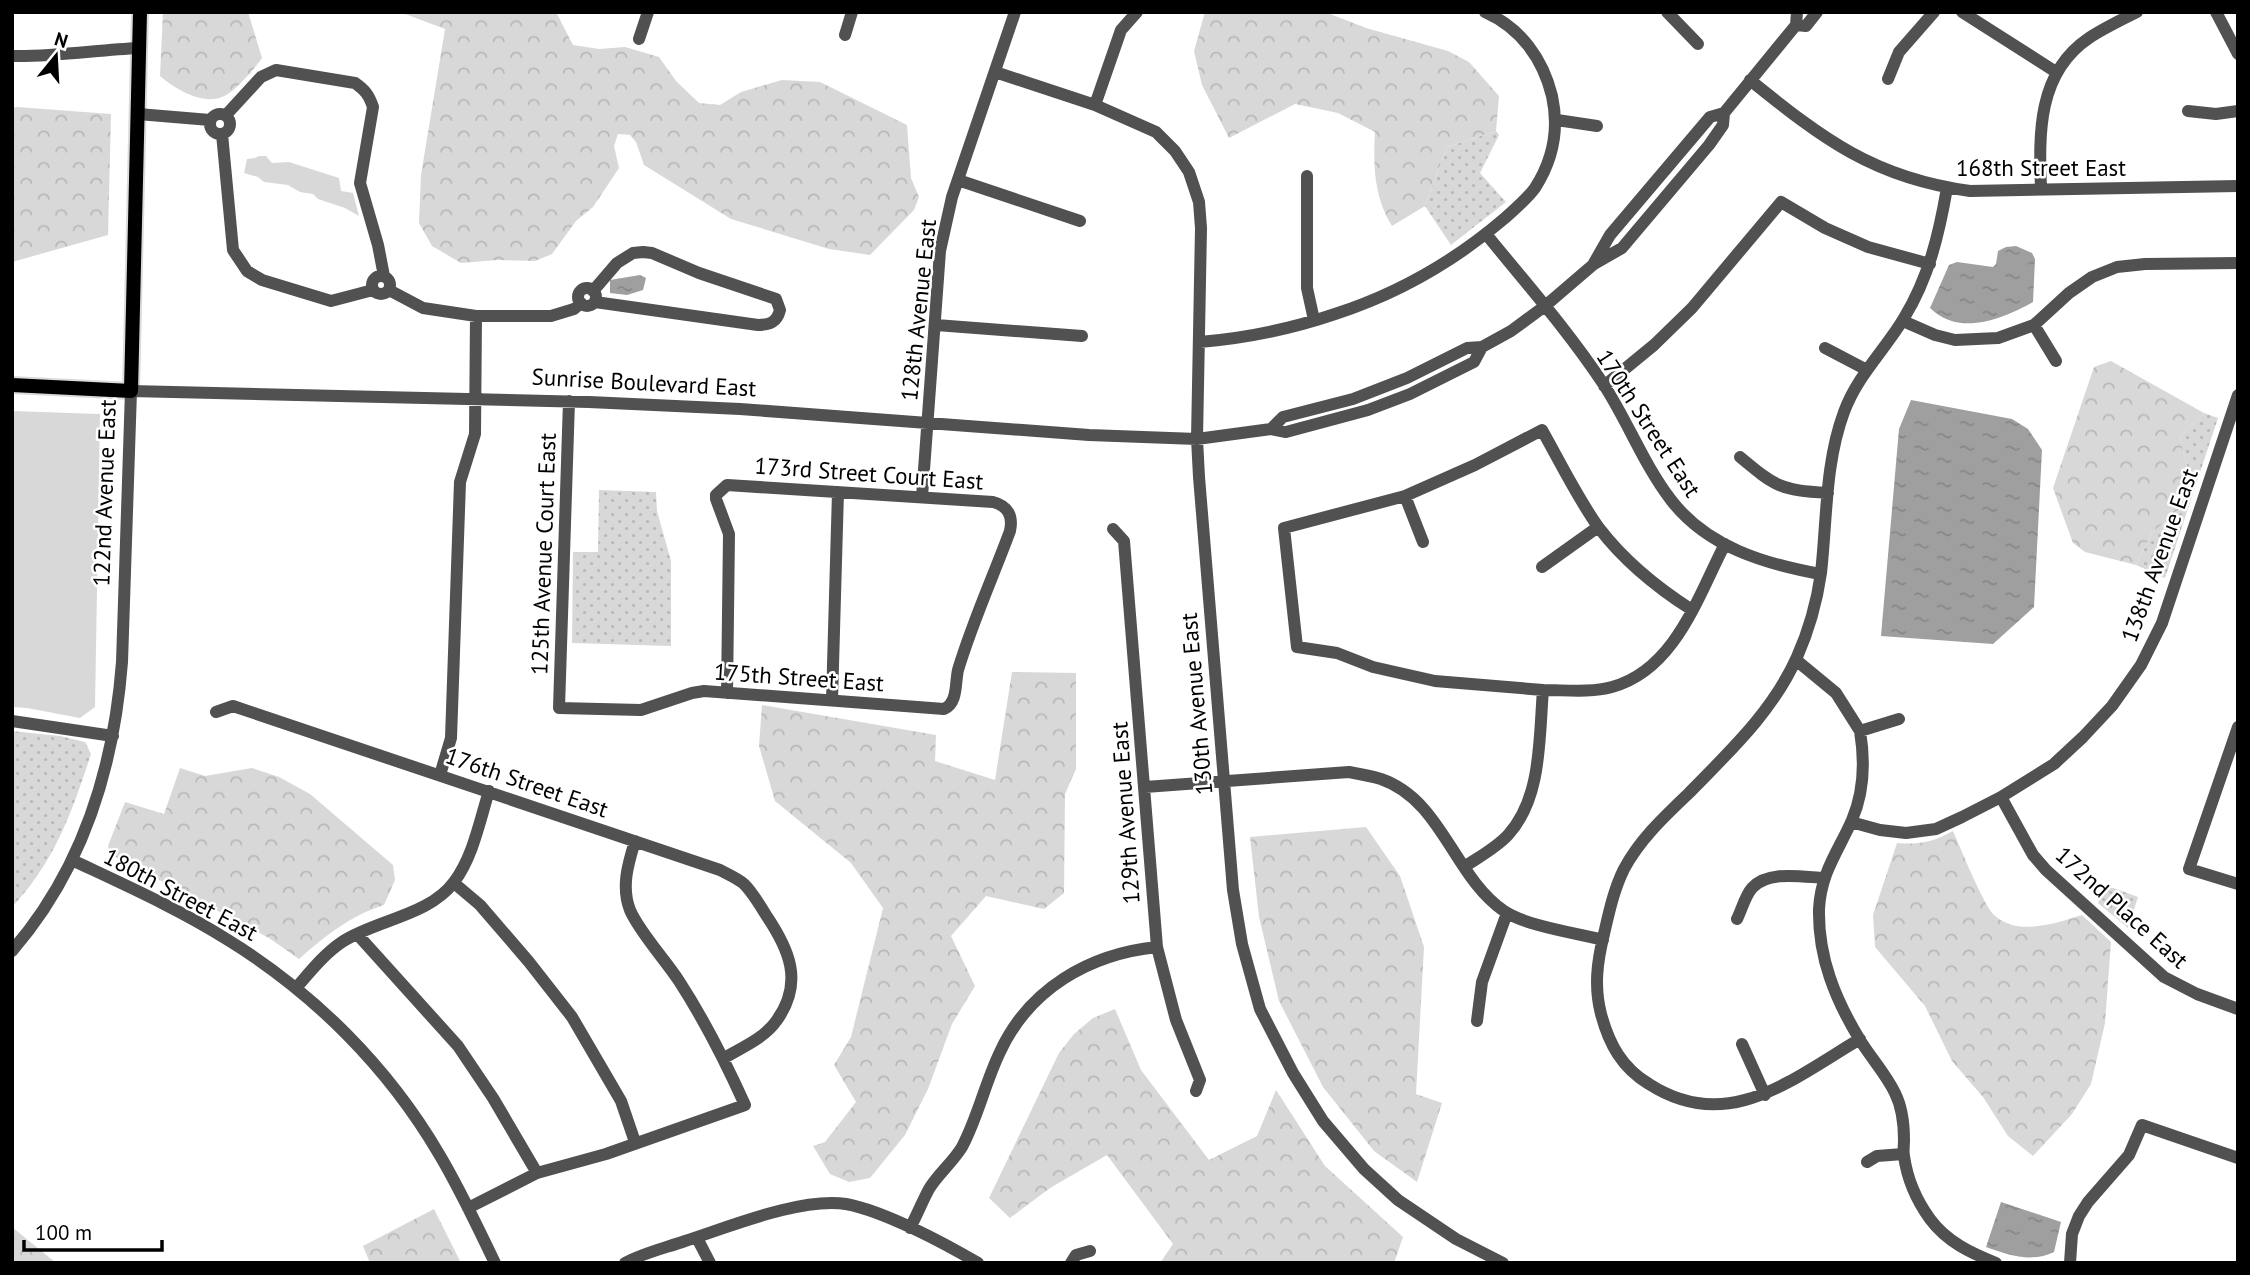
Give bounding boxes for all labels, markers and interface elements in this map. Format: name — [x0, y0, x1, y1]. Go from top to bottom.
north arrow — [21, 21, 91, 91]
text: N — [52, 26, 71, 53]
street label: 168th Street East — [1956, 153, 2126, 182]
street label: 128th Avenue East — [894, 217, 942, 402]
street label: 170th Street East — [1590, 344, 1708, 502]
street label: Sunrise Boulevard East — [531, 362, 757, 402]
street label: 122nd Avenue East — [86, 399, 122, 587]
street label: 125th Avenue Court East — [524, 432, 562, 675]
street label: 173rd Street Court East — [753, 451, 985, 495]
street label: 138th Avenue East — [2114, 464, 2204, 646]
street label: 130th Avenue East — [1174, 612, 1218, 796]
street label: 175th Street East — [713, 657, 885, 697]
street label: 129th Avenue East — [1104, 721, 1146, 905]
street label: 176th Street East — [442, 741, 612, 823]
street label: 172nd Place East — [2050, 840, 2194, 974]
street label: 180th Street East — [99, 841, 263, 947]
scale bar — [24, 1208, 163, 1252]
text: 100 m — [35, 1219, 92, 1246]

